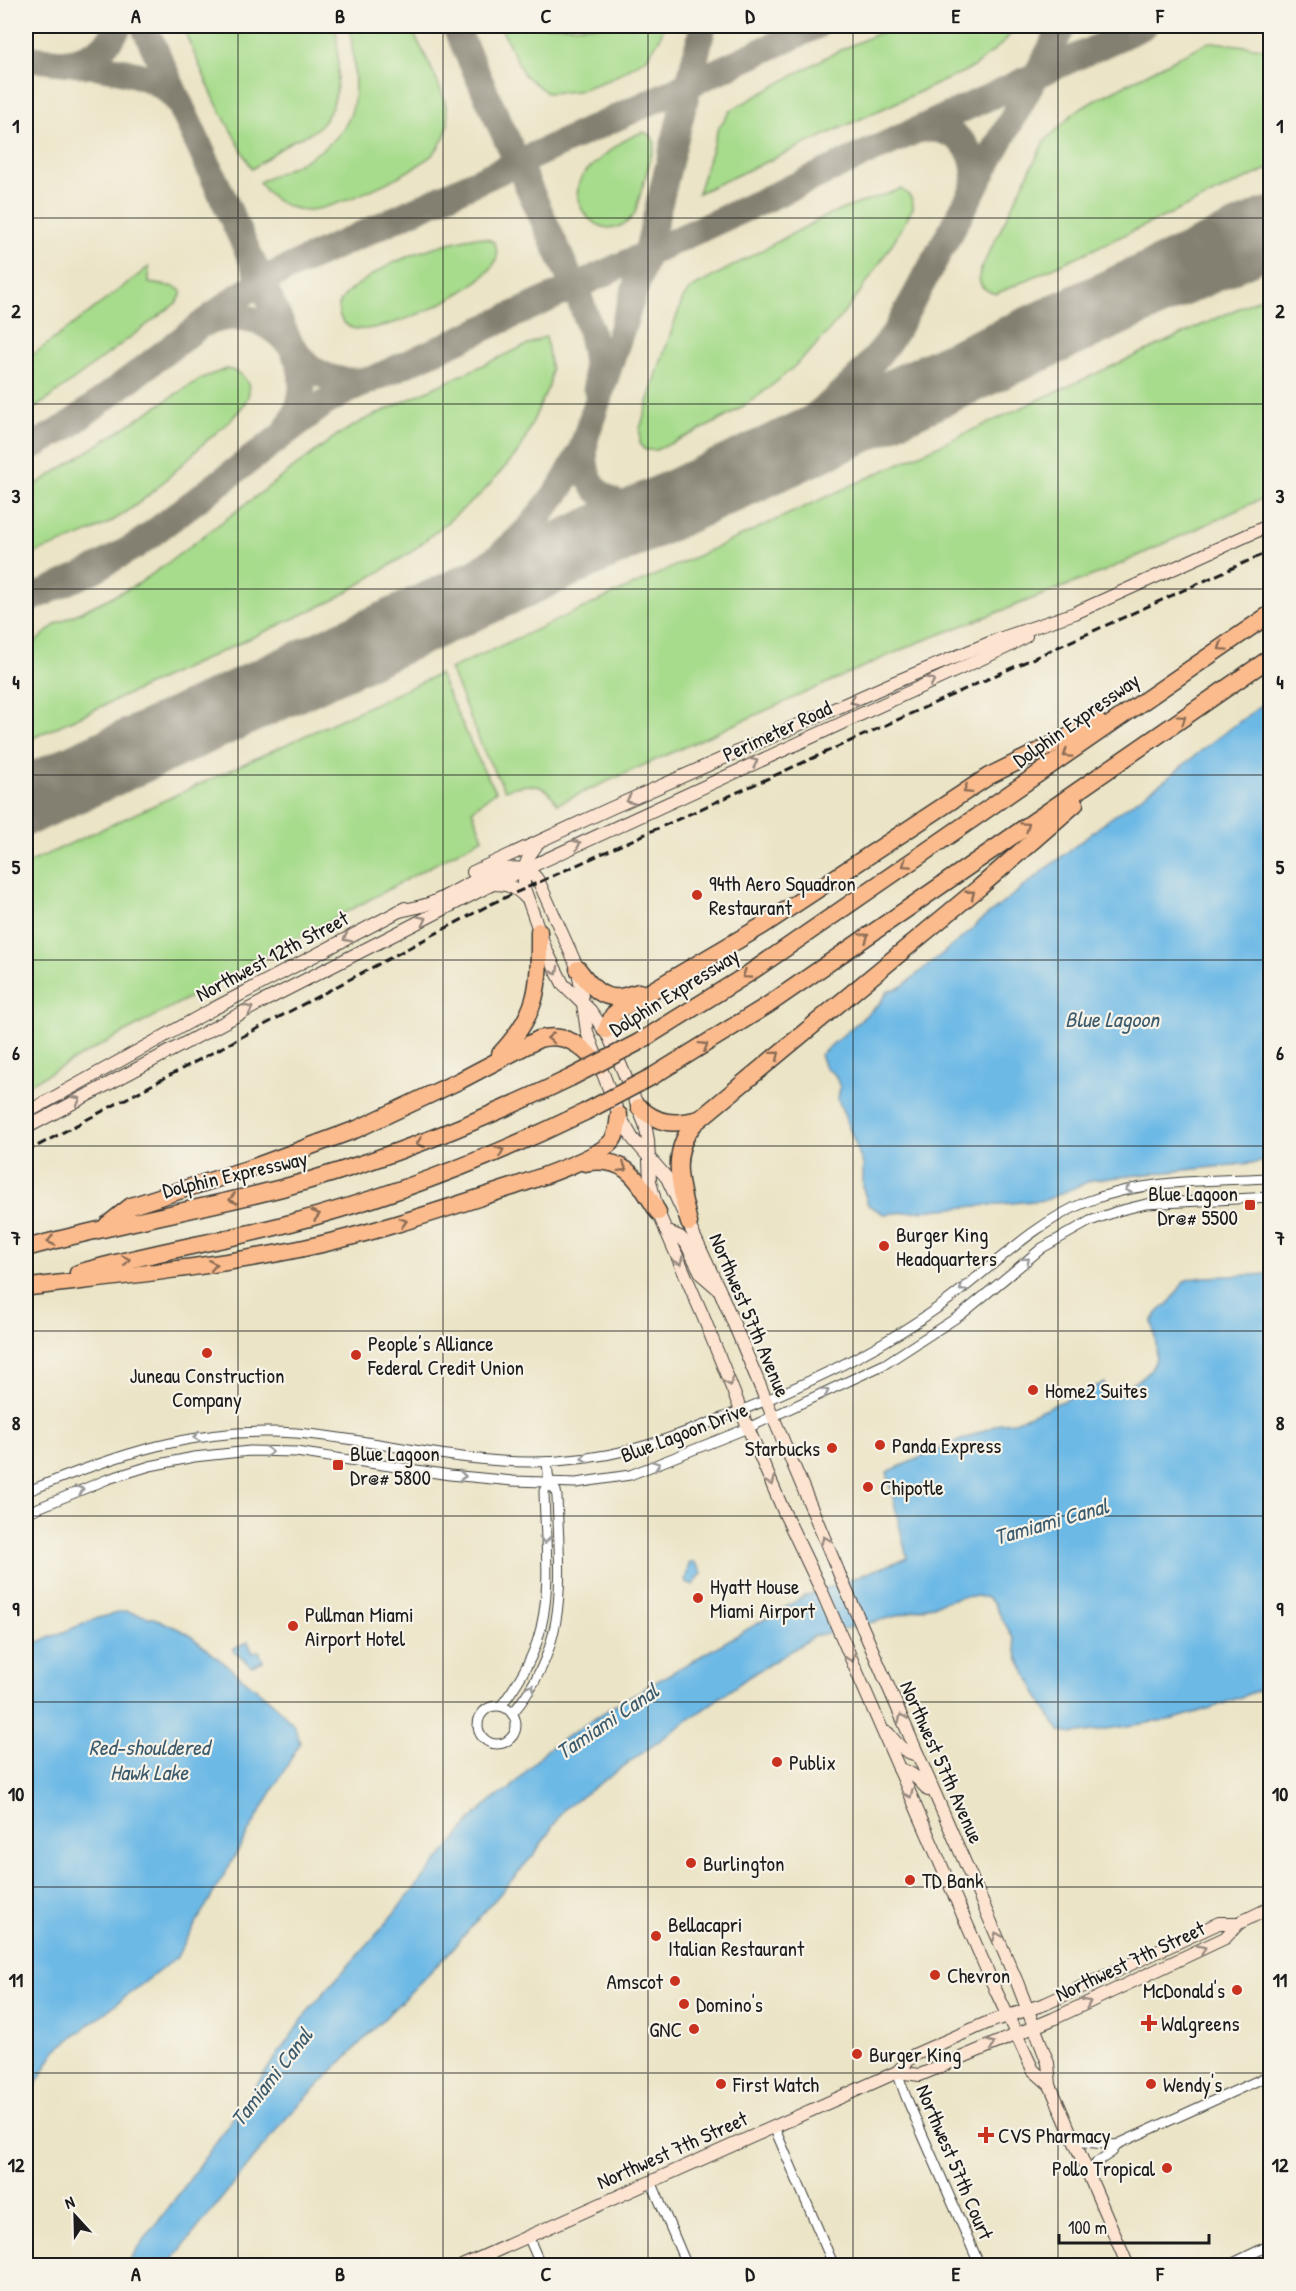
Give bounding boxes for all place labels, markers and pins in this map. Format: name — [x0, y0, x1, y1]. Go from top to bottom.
place label: 94th Aero Squadron Restaurant — [709, 869, 856, 922]
marker: 94th Aero Squadron Restaurant — [690, 888, 704, 902]
place label: Blue Lagoon Dr@# 5500 — [1148, 1179, 1238, 1232]
marker: Blue Lagoon Dr@# 5500 — [1243, 1198, 1257, 1212]
place label: Burger King Headquarters — [896, 1220, 997, 1273]
marker: Burger King Headquarters — [877, 1239, 891, 1253]
place label: People’s Alliance Federal Credit Union — [367, 1329, 524, 1382]
marker: Juneau Construction Company — [200, 1346, 214, 1360]
marker: People’s Alliance Federal Credit Union — [349, 1348, 363, 1362]
place label: Juneau Construction Company — [130, 1361, 284, 1414]
place label: Home2 Suites — [1045, 1376, 1147, 1405]
marker: Home2 Suites — [1026, 1383, 1040, 1397]
place label: Panda Express — [892, 1431, 1001, 1460]
place label: Starbucks — [745, 1434, 820, 1463]
marker: Panda Express — [873, 1438, 887, 1452]
place label: Blue Lagoon Dr@# 5800 — [350, 1439, 440, 1492]
marker: Starbucks — [825, 1441, 839, 1455]
marker: Blue Lagoon Dr@# 5800 — [331, 1458, 345, 1472]
place label: Chipotle — [880, 1473, 944, 1502]
marker: Chipotle — [861, 1480, 875, 1494]
place label: Hyatt House Miami Airport — [710, 1572, 816, 1625]
marker: Hyatt House Miami Airport — [691, 1591, 705, 1605]
place label: Pullman Miami Airport Hotel — [305, 1600, 414, 1653]
marker: Pullman Miami Airport Hotel — [286, 1619, 300, 1633]
place label: Publix — [789, 1748, 836, 1777]
marker: Publix — [770, 1755, 784, 1769]
place label: Burlington — [703, 1849, 784, 1878]
marker: Burlington — [684, 1856, 698, 1870]
place label: TD Bank — [922, 1866, 984, 1895]
marker: TD Bank — [903, 1873, 917, 1887]
place label: Bellacapri Italian Restaurant — [668, 1910, 805, 1963]
marker: Bellacapri Italian Restaurant — [649, 1929, 663, 1943]
place label: Chevron — [947, 1961, 1010, 1990]
place label: Amscot — [607, 1967, 664, 1996]
marker: Chevron — [928, 1968, 942, 1982]
marker: Amscot — [668, 1974, 682, 1988]
place label: McDonald's — [1143, 1976, 1225, 2005]
marker: McDonald's — [1230, 1983, 1244, 1997]
place label: Domino's — [696, 1990, 763, 2019]
marker: Domino's — [677, 1997, 691, 2011]
place label: Walgreens — [1161, 2009, 1239, 2038]
place label: GNC — [649, 2015, 682, 2044]
marker: Walgreens — [1142, 2016, 1156, 2030]
marker: GNC — [687, 2022, 701, 2036]
place label: Burger King — [869, 2040, 961, 2069]
marker: Burger King — [850, 2047, 864, 2061]
place label: First Watch — [732, 2070, 819, 2099]
place label: Wendy's — [1163, 2070, 1222, 2099]
marker: First Watch — [714, 2077, 728, 2091]
marker: Wendy's — [1144, 2077, 1158, 2091]
place label: CVS Pharmacy — [998, 2121, 1111, 2150]
marker: CVS Pharmacy — [979, 2128, 993, 2142]
place label: Pollo Tropical — [1052, 2154, 1155, 2183]
marker: Pollo Tropical — [1160, 2161, 1174, 2175]

